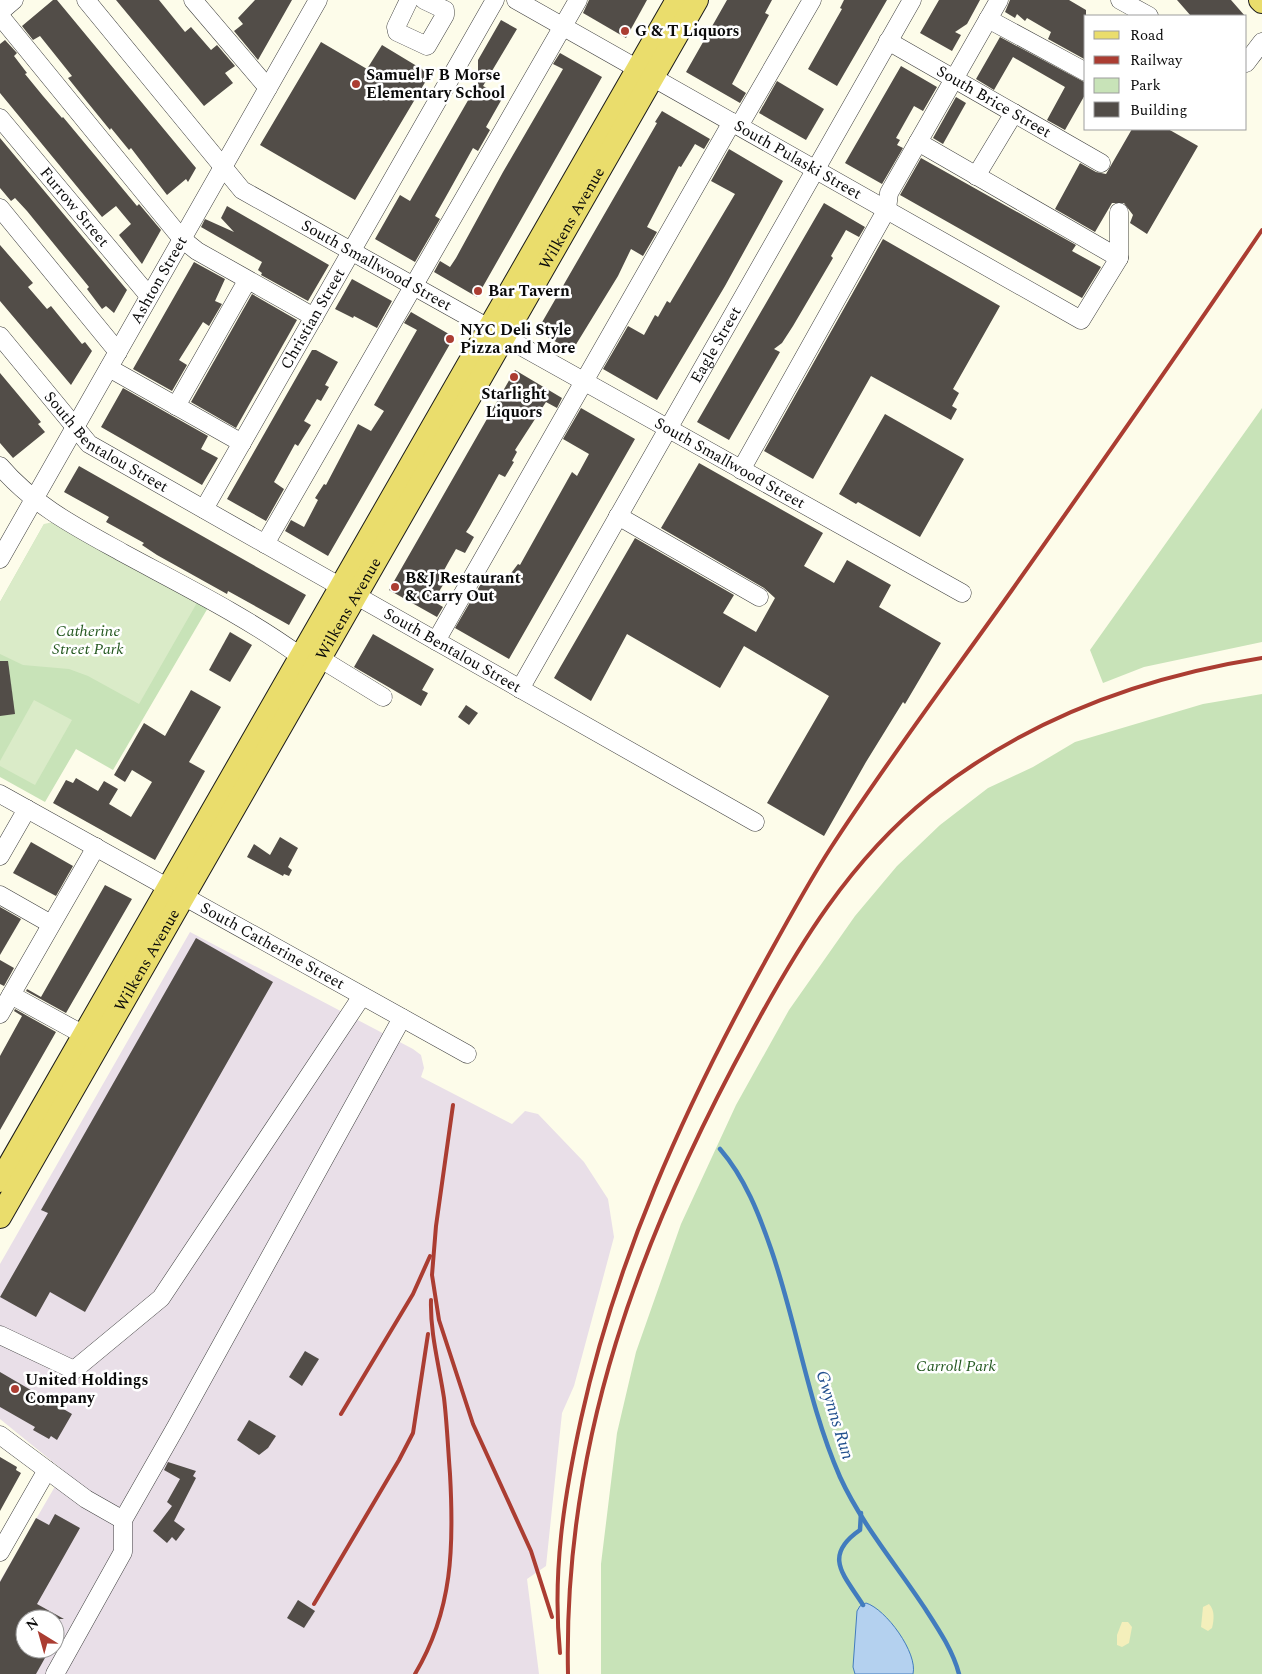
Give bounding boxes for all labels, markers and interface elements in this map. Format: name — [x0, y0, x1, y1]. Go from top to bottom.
legend — [1084, 15, 1247, 130]
place label: G & T Liquors — [635, 19, 740, 43]
text: Road — [1130, 24, 1164, 47]
marker: G & T Liquors — [619, 25, 631, 37]
text: Railway — [1130, 49, 1183, 72]
street label: South Brice Street — [932, 59, 1056, 144]
place label: Samuel F B Morse Elementary School — [366, 63, 505, 105]
text: Park — [1130, 74, 1161, 97]
marker: Samuel F B Morse Elementary School — [350, 78, 362, 90]
text: Building — [1130, 99, 1187, 122]
street label: South Pulaski Street — [729, 114, 867, 206]
street label: Furrow Street — [34, 162, 115, 253]
street label: Wilkens Avenue — [533, 162, 611, 274]
street label: South Smallwood Street — [297, 213, 457, 317]
street label: Ashton Street — [124, 231, 193, 328]
street label: Christian Street — [274, 264, 351, 374]
place label: Bar Tavern — [488, 279, 570, 303]
marker: Bar Tavern — [472, 285, 484, 297]
street label: Eagle Street — [684, 302, 747, 388]
place label: NYC Deli Style Pizza and More — [460, 318, 575, 360]
marker: NYC Deli Style Pizza and More — [444, 333, 456, 345]
marker: Starlight Liquors — [508, 371, 520, 383]
place label: Starlight Liquors — [481, 382, 547, 424]
street label: South Bentalou Street — [38, 386, 173, 499]
street label: South Smallwood Street — [650, 411, 810, 515]
street label: Wilkens Avenue — [309, 553, 387, 664]
place label: B&J Restaurant & Carry Out — [405, 566, 521, 608]
marker: B&J Restaurant & Carry Out — [389, 581, 401, 593]
street label: South Bentalou Street — [379, 602, 526, 699]
park label: Catherine Street Park — [52, 619, 124, 661]
street label: South Catherine Street — [196, 896, 350, 996]
street label: Wilkens Avenue — [108, 904, 186, 1016]
park label: Carroll Park — [916, 1354, 997, 1378]
water label: Gwynns Run — [809, 1367, 862, 1464]
place label: United Holdings Company — [25, 1368, 148, 1410]
marker: United Holdings Company — [9, 1383, 21, 1395]
north arrow — [15, 1609, 65, 1659]
text: N — [22, 1612, 43, 1636]

